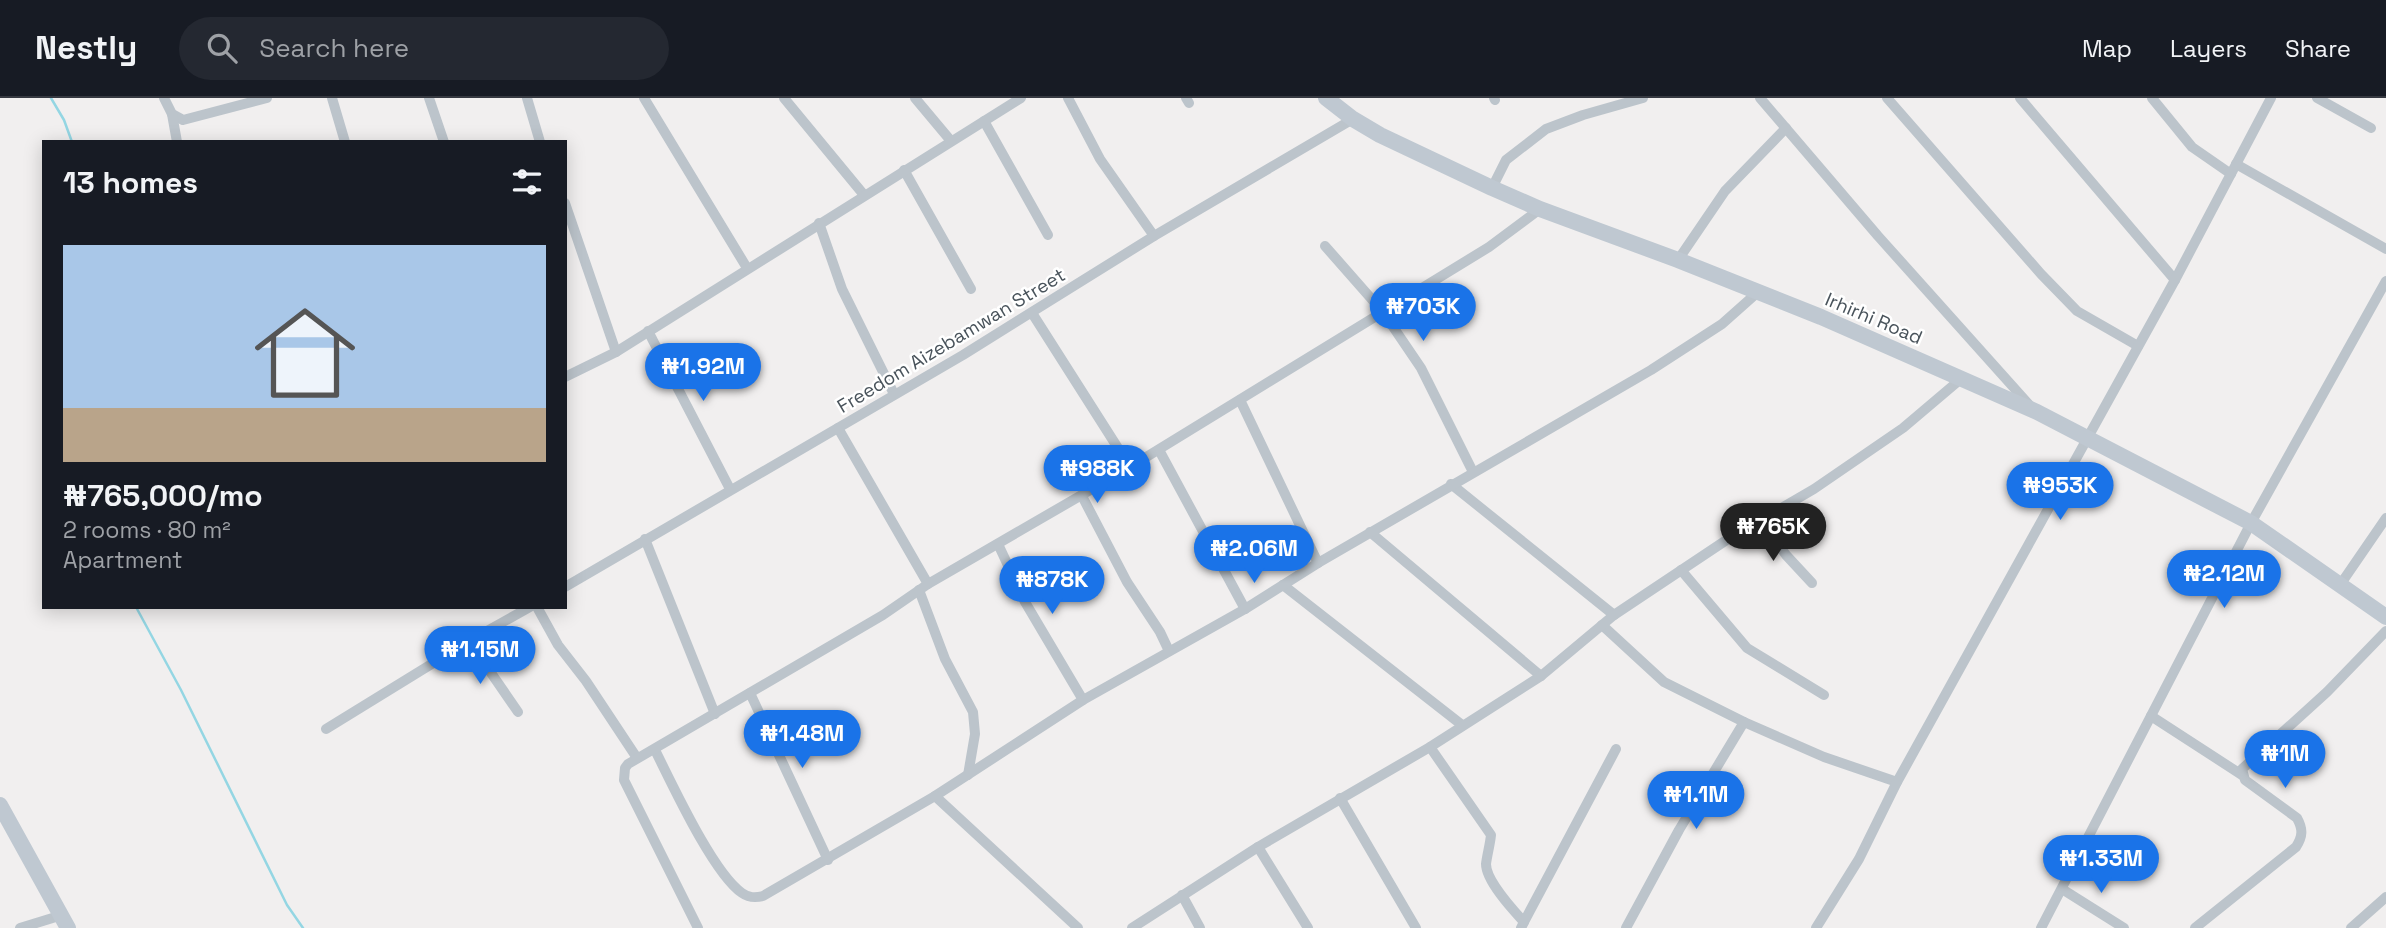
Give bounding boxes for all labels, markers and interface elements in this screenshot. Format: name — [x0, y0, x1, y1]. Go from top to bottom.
search box — [179, 17, 669, 80]
text: Nestly — [35, 27, 137, 69]
icon: search — [203, 29, 241, 67]
text: Search here — [259, 31, 409, 65]
text: Map — [2082, 33, 2132, 64]
text: Layers — [2170, 33, 2247, 64]
text: Share — [2285, 33, 2351, 64]
text: 13 homes — [63, 163, 198, 202]
icon: filters — [508, 163, 546, 201]
street label: Freedom Aizebamwan Street — [833, 262, 1070, 419]
pin: ₦703K — [1374, 284, 1472, 343]
street label: Irhirhi Road — [1821, 287, 1926, 350]
icon: home — [242, 290, 368, 416]
text: ₦703K — [1386, 291, 1460, 321]
pin: ₦1.92M — [646, 344, 760, 403]
text: ₦1.92M — [661, 351, 745, 381]
pin: ₦988K — [1048, 446, 1146, 505]
text: ₦988K — [1060, 453, 1134, 483]
pin: ₦953K — [2011, 462, 2109, 522]
text: ₦953K — [2023, 470, 2097, 500]
text: ₦765,000/mo — [63, 476, 263, 515]
pin: ₦765K — [1724, 504, 1822, 563]
text: ₦765K — [1736, 511, 1810, 541]
text: 2 rooms · 80 m² — [63, 515, 231, 545]
pin: ₦2.06M — [1197, 526, 1311, 585]
text: ₦2.06M — [1210, 533, 1298, 563]
text: Apartment — [63, 545, 183, 575]
pin: ₦2.12M — [2167, 550, 2281, 610]
pin: ₦878K — [1003, 556, 1101, 616]
text: ₦2.12M — [2183, 558, 2265, 588]
text: ₦878K — [1015, 564, 1089, 594]
pin: ₦1.15M — [423, 626, 537, 686]
text: ₦1.15M — [440, 634, 520, 664]
pin: ₦1.48M — [745, 710, 859, 770]
text: ₦1.48M — [760, 718, 844, 748]
pin: ₦1M — [2251, 730, 2319, 790]
text: ₦1M — [2260, 738, 2310, 768]
pin: ₦1.1M — [1647, 772, 1745, 831]
text: ₦1.1M — [1663, 779, 1729, 809]
pin: ₦1.33M — [2044, 836, 2158, 895]
text: ₦1.33M — [2059, 843, 2143, 873]

